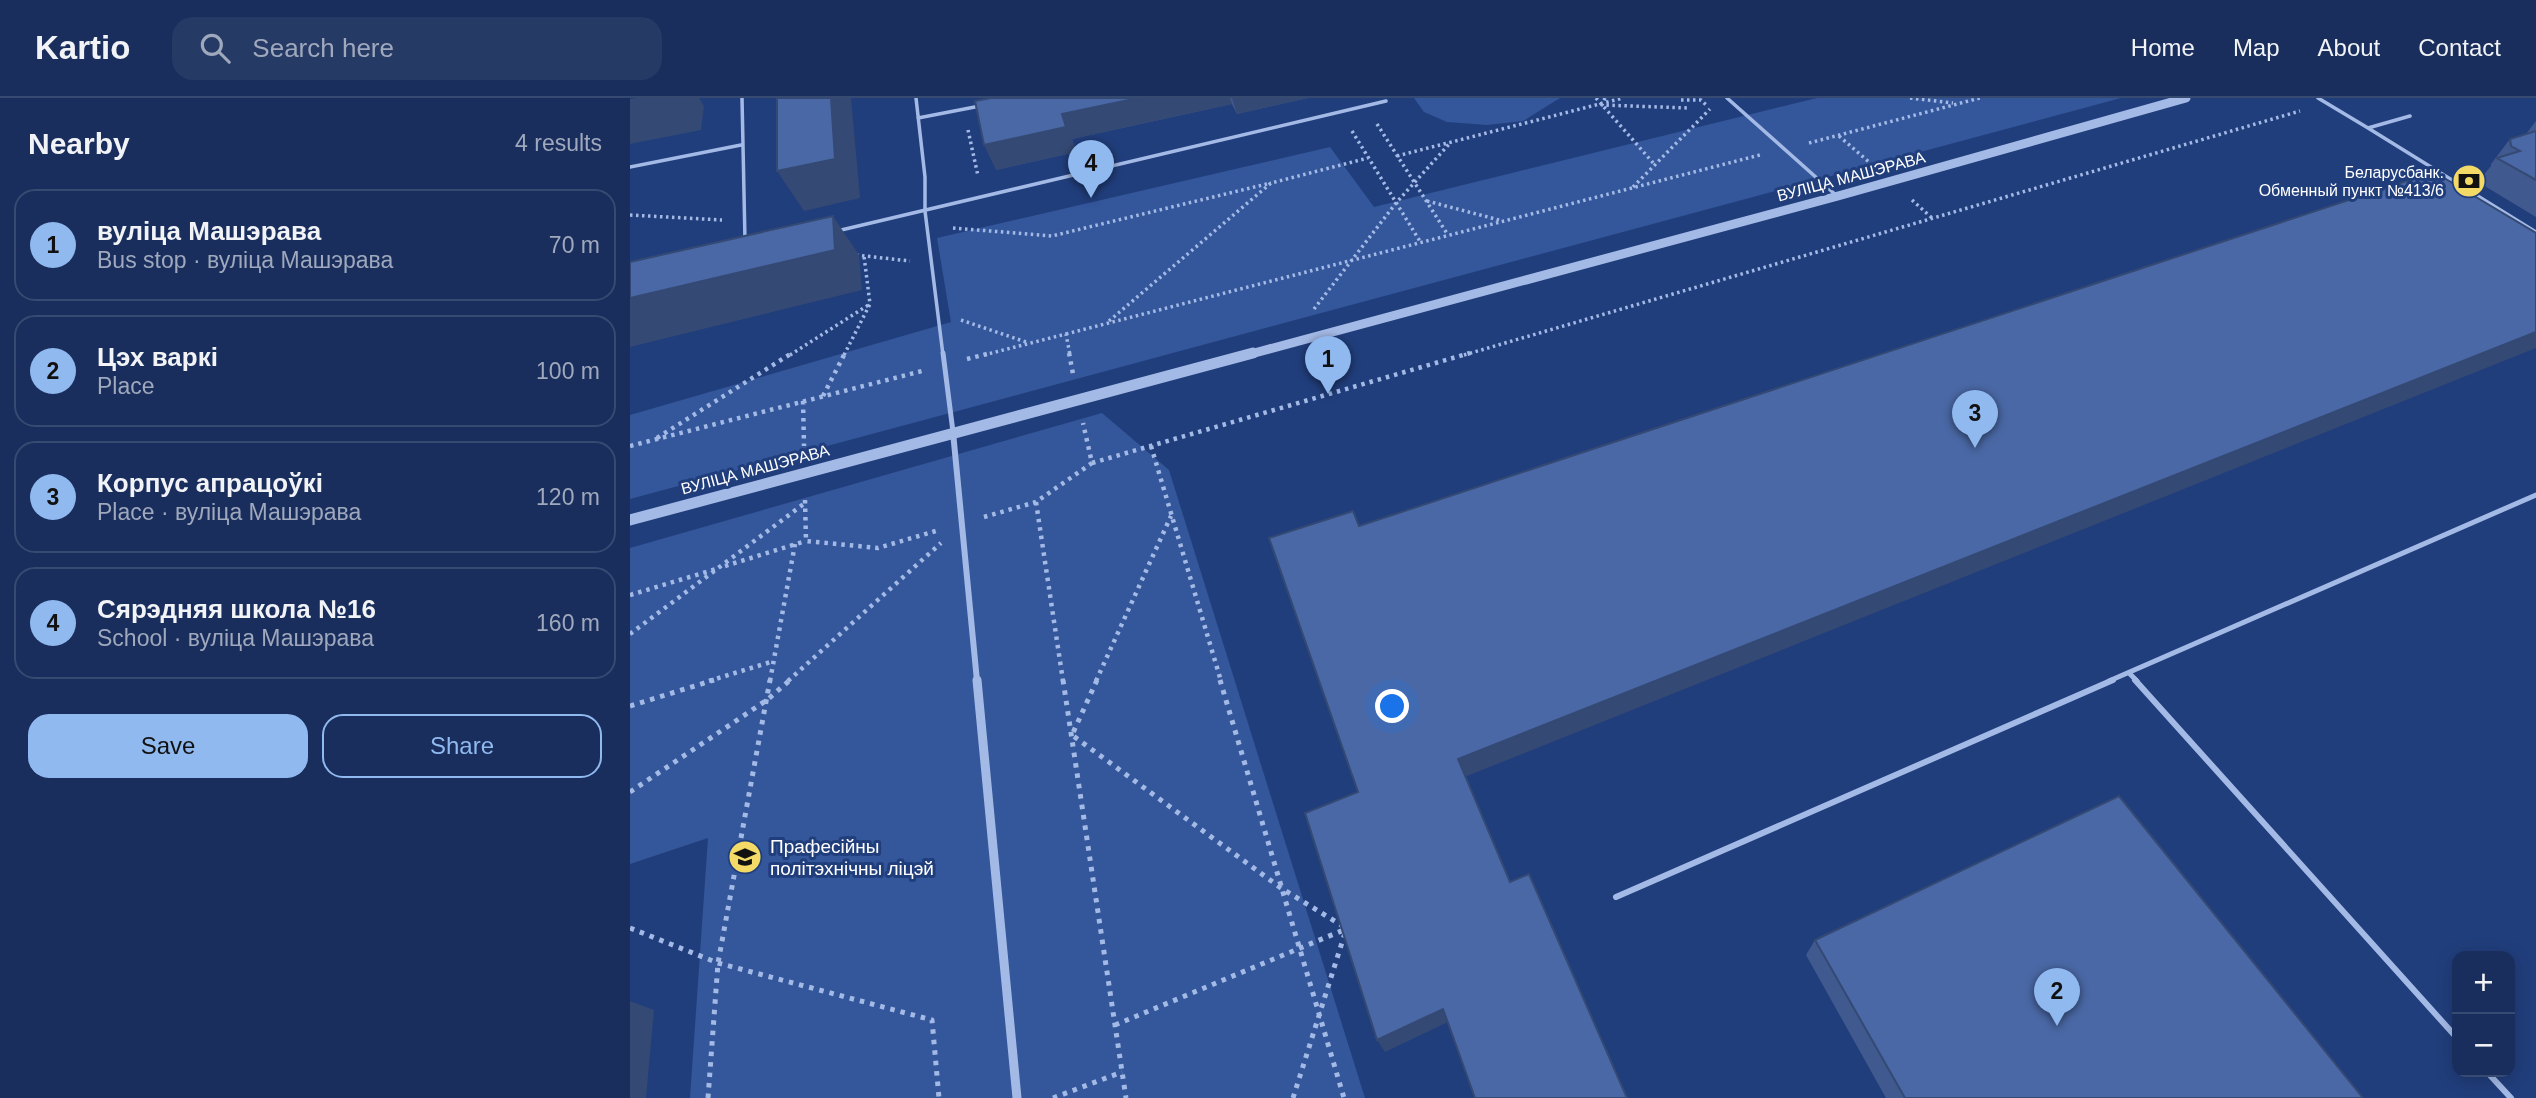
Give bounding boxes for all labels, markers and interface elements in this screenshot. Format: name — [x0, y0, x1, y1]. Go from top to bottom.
search box — [172, 17, 662, 80]
text: Kartio — [35, 29, 130, 66]
icon: search — [196, 29, 234, 67]
text: Search here — [252, 33, 394, 63]
text: Home — [2131, 34, 2195, 61]
text: Map — [2233, 34, 2280, 61]
text: About — [2318, 34, 2380, 61]
text: Contact — [2418, 34, 2501, 61]
text: Nearby — [28, 127, 130, 160]
text: 4 results — [515, 130, 602, 156]
pin: 4 — [1068, 140, 1114, 198]
street label: ВУЛІЦА МАШЭРАВА — [1775, 148, 1928, 204]
bank icon: Беларусбанк. Обменный пункт №413/6 — [2450, 162, 2488, 200]
place label: Беларусбанк. Обменный пункт №413/6 — [2259, 164, 2444, 199]
text: вуліца Машэрава — [97, 216, 321, 246]
text: 1 — [47, 232, 59, 258]
text: 70 m — [549, 232, 600, 258]
text: Bus stop · вуліца Машэрава — [97, 247, 393, 273]
pin: 1 — [1305, 336, 1351, 394]
text: Цэх варкі — [97, 342, 218, 372]
text: 2 — [47, 358, 59, 384]
text: 100 m — [536, 358, 600, 384]
text: Place — [97, 373, 155, 399]
pin: 3 — [1952, 390, 1998, 448]
street label: ВУЛІЦА МАШЭРАВА — [679, 441, 832, 497]
text: Корпус апрацоўкі — [97, 468, 323, 498]
text: 3 — [47, 484, 59, 510]
text: 120 m — [536, 484, 600, 510]
text: Place · вуліца Машэрава — [97, 499, 361, 525]
text: Сярэдняя школа №16 — [97, 594, 376, 624]
text: 4 — [47, 610, 59, 636]
text: 160 m — [536, 610, 600, 636]
text: School · вуліца Машэрава — [97, 625, 374, 651]
your location — [1375, 689, 1409, 723]
button: Save — [28, 714, 308, 778]
button: Share — [322, 714, 602, 778]
place label: Прафесійны політэхнічны ліцэй — [770, 836, 934, 879]
school or university icon: Прафесійны політэхнічны ліцэй — [726, 838, 764, 876]
map controls — [2452, 951, 2515, 1077]
button: + — [2452, 951, 2515, 1014]
pin: 2 — [2034, 968, 2080, 1026]
button: − — [2452, 1014, 2515, 1077]

